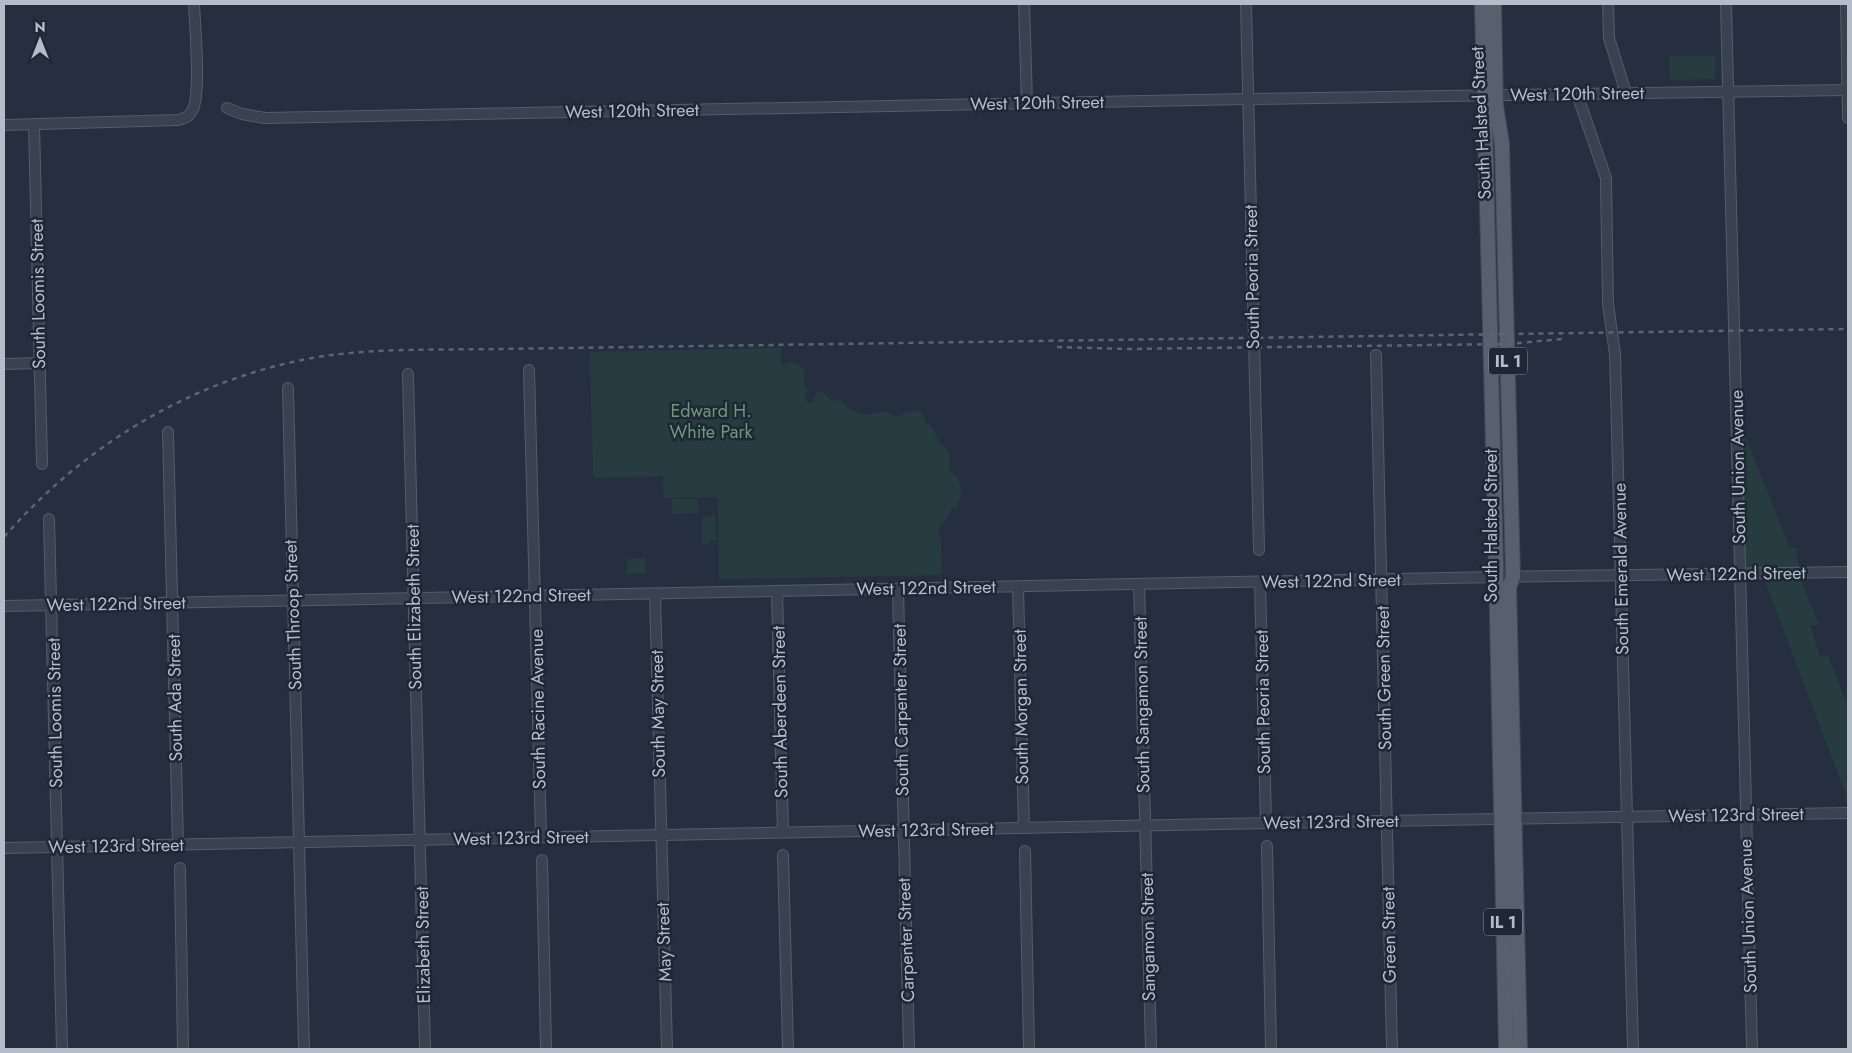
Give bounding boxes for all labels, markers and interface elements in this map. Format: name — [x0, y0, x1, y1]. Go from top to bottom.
north arrow — [15, 15, 65, 65]
text: N — [34, 17, 46, 37]
street label: South Halsted Street — [1464, 45, 1498, 200]
street label: West 120th Street — [1510, 80, 1645, 108]
street label: West 120th Street — [970, 89, 1105, 117]
street label: West 120th Street — [565, 97, 700, 125]
street label: South Peoria Street — [1238, 204, 1266, 350]
street label: South Loomis Street — [24, 218, 52, 369]
road number: IL 1 — [1489, 348, 1527, 374]
street label: South Union Avenue — [1724, 390, 1752, 544]
park label: Edward H. White Park — [669, 398, 753, 445]
street label: South Halsted Street — [1478, 449, 1504, 603]
street label: South Emerald Avenue — [1606, 483, 1636, 655]
street label: South Elizabeth Street — [400, 523, 428, 690]
street label: South Throop Street — [277, 539, 309, 691]
street label: West 122nd Street — [1666, 560, 1807, 588]
street label: West 122nd Street — [1261, 567, 1402, 595]
street label: West 122nd Street — [856, 574, 997, 602]
street label: West 122nd Street — [451, 582, 592, 610]
street label: West 122nd Street — [46, 590, 187, 618]
street label: South Green Street — [1370, 605, 1398, 750]
street label: South Sangamon Street — [1127, 616, 1157, 794]
street label: South Carpenter Street — [886, 623, 916, 797]
street label: South Aberdeen Street — [765, 625, 795, 798]
street label: South Morgan Street — [1007, 628, 1035, 785]
street label: South Racine Avenue — [524, 629, 552, 789]
street label: South Peoria Street — [1249, 629, 1277, 775]
street label: South Ada Street — [161, 633, 189, 762]
street label: South Loomis Street — [41, 637, 69, 788]
street label: South May Street — [644, 649, 672, 778]
street label: West 123rd Street — [1668, 801, 1805, 829]
street label: West 123rd Street — [1263, 808, 1400, 836]
street label: West 123rd Street — [858, 816, 995, 844]
street label: West 123rd Street — [453, 824, 590, 852]
street label: West 123rd Street — [48, 832, 185, 860]
street label: South Union Avenue — [1732, 838, 1764, 994]
street label: Sangamon Street — [1134, 872, 1162, 1001]
street label: Carpenter Street — [891, 877, 921, 1003]
street label: Elizabeth Street — [409, 885, 437, 1004]
street label: Green Street — [1375, 886, 1403, 983]
street label: May Street — [650, 901, 678, 982]
road number: IL 1 — [1484, 909, 1522, 936]

